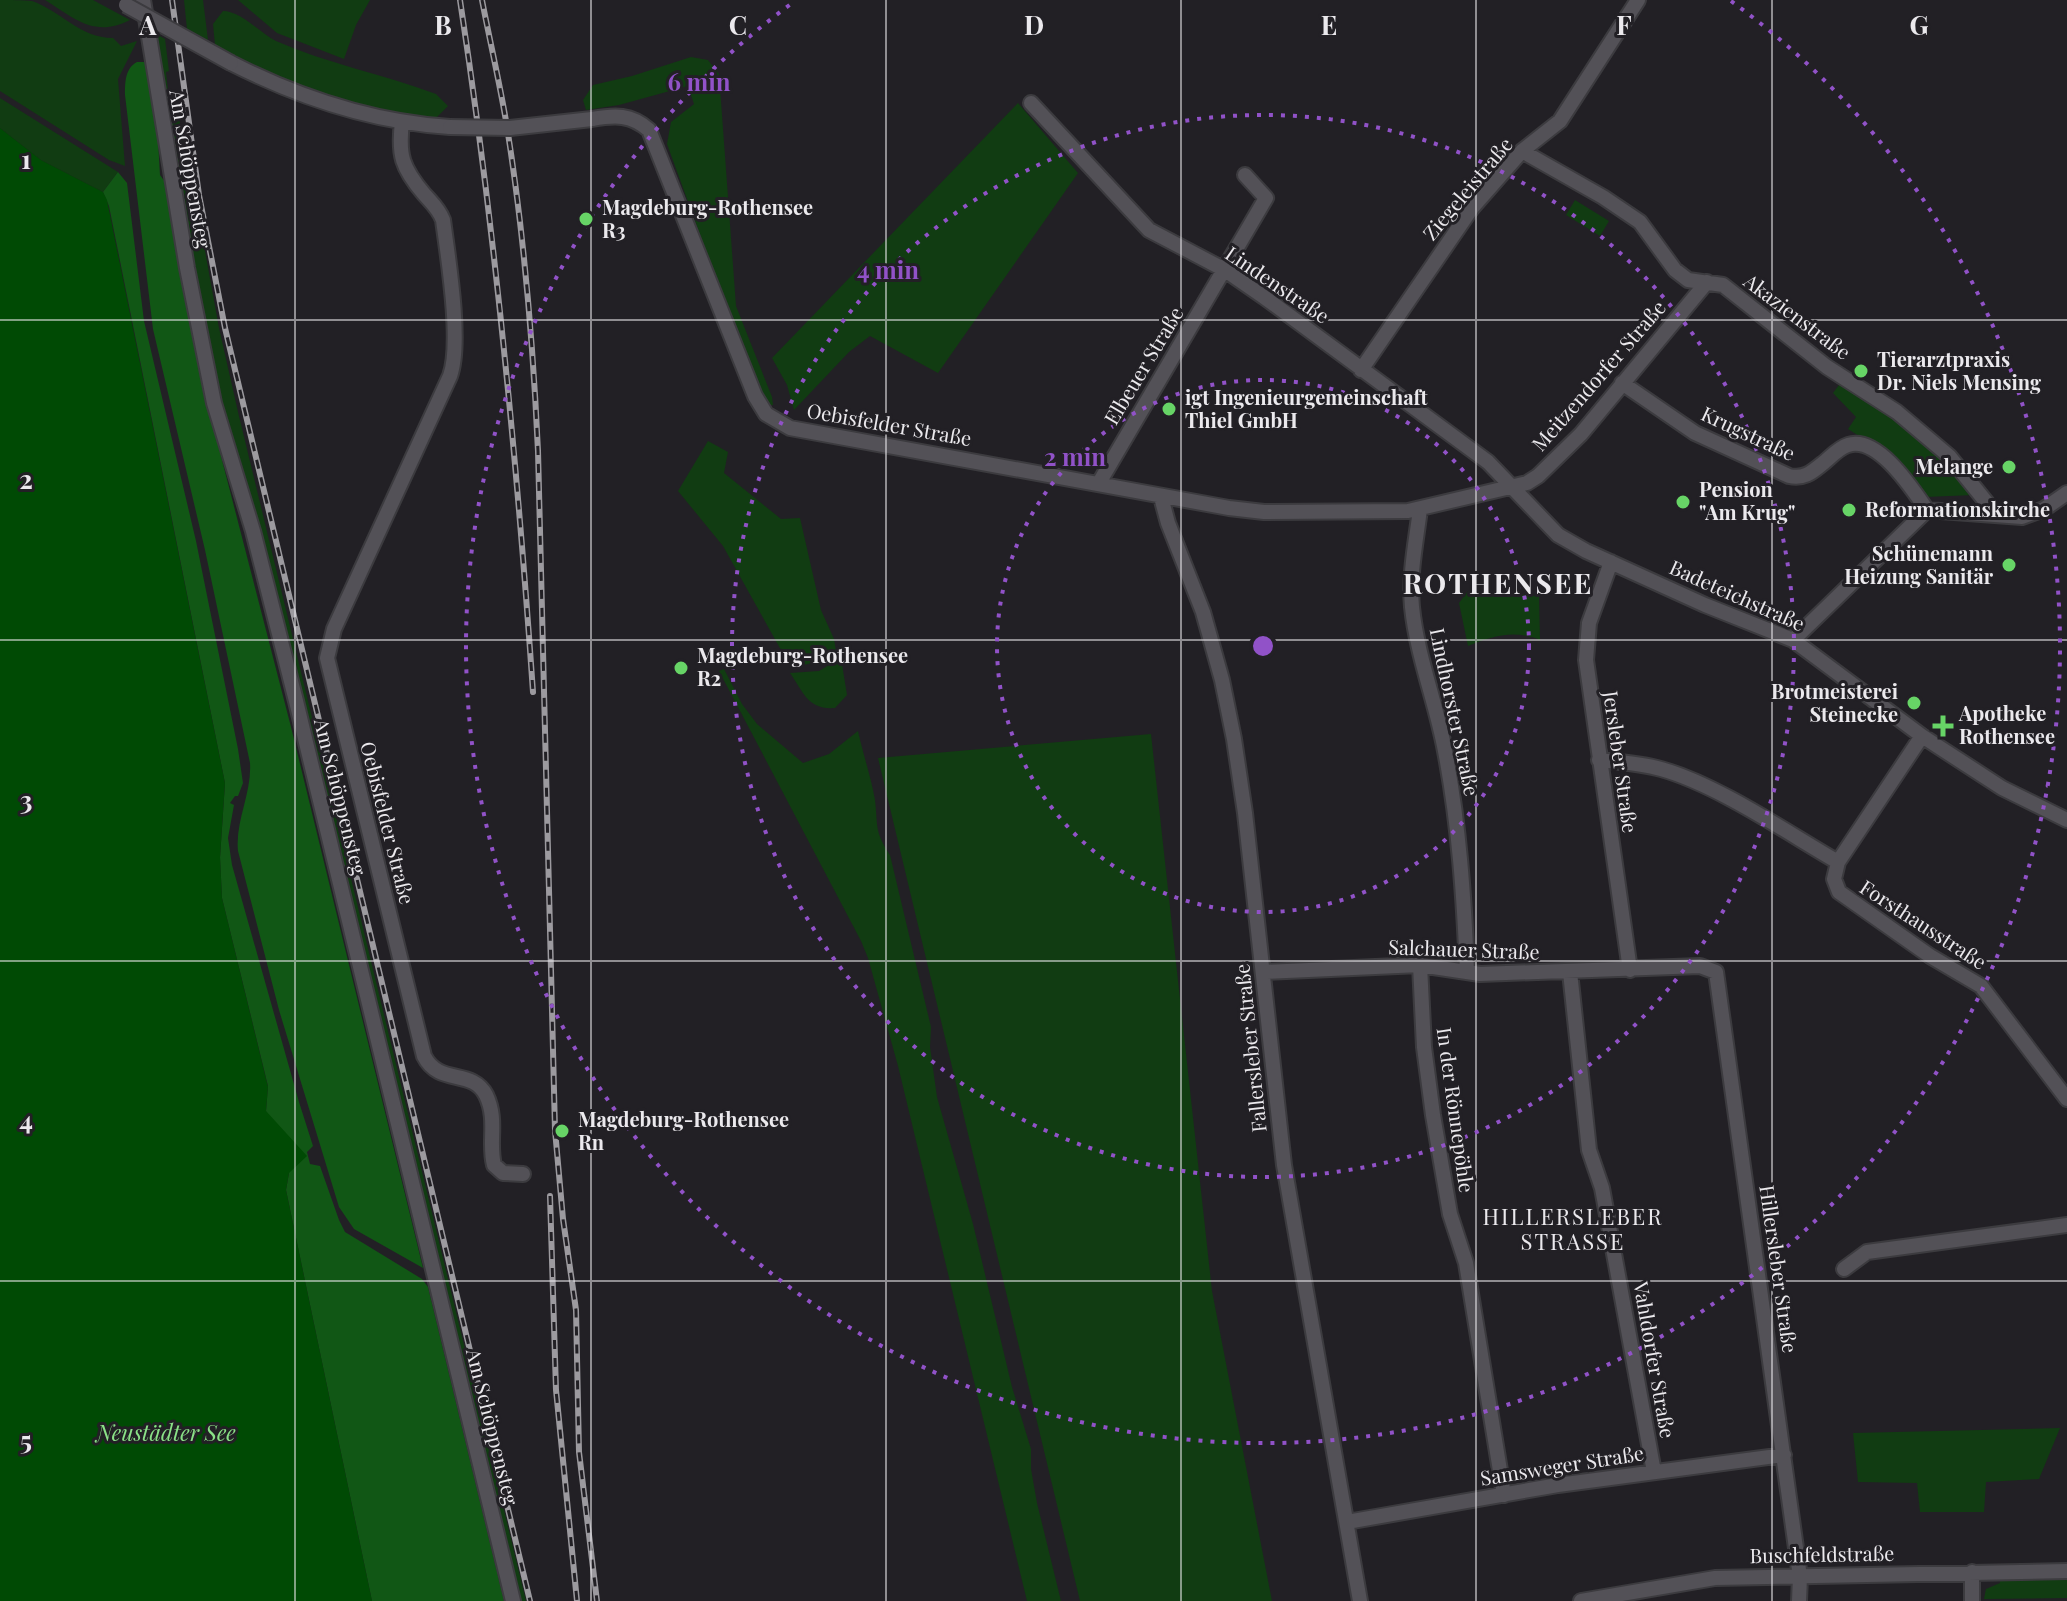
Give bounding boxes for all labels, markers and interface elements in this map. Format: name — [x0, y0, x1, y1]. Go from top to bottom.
text: A — [138, 7, 157, 42]
text: B — [434, 7, 452, 42]
text: C — [729, 7, 747, 42]
text: D — [1024, 7, 1044, 42]
text: E — [1321, 7, 1337, 42]
text: F — [1616, 7, 1632, 42]
text: G — [1909, 7, 1929, 42]
text: 6 min — [667, 65, 731, 97]
street label: Am Schöppensteg — [164, 86, 219, 251]
street label: Ziegeleistraße — [1416, 131, 1518, 245]
text: 1 — [21, 141, 31, 176]
place label: Magdeburg-Rothensee R3 — [602, 193, 813, 243]
marker: Magdeburg-Rothensee R3 — [577, 210, 595, 228]
street label: Lindenstraße — [1221, 239, 1335, 328]
text: 4 min — [857, 253, 919, 285]
street label: Akazienstraße — [1738, 266, 1857, 365]
street label: Meitzendorfer Straße — [1525, 294, 1671, 456]
street label: Elbeuer Straße — [1097, 301, 1189, 429]
place label: Tierarztpraxis Dr. Niels Mensing — [1877, 345, 2041, 395]
marker: Tierarztpraxis Dr. Niels Mensing — [1852, 362, 1870, 380]
place label: igt Ingenieurgemeinschaft Thiel GmbH — [1185, 383, 1429, 433]
street label: Oebisfelder Straße — [805, 396, 974, 451]
street label: Krugstraße — [1697, 399, 1800, 466]
marker: igt Ingenieurgemeinschaft Thiel GmbH — [1160, 400, 1178, 418]
text: 2 min — [1044, 440, 1106, 472]
place label: Melange — [1915, 452, 1993, 479]
marker: Melange — [2000, 458, 2018, 476]
text: 2 — [19, 461, 33, 496]
place label: Pension "Am Krug" — [1699, 475, 1795, 525]
marker: Pension "Am Krug" — [1674, 493, 1692, 511]
place label: Reformationskirche — [1865, 495, 2050, 522]
marker: Reformationskirche — [1840, 501, 1858, 519]
place label: Schünemann Heizung Sanitär — [1844, 539, 1994, 589]
street label: Badeteichstraße — [1666, 553, 1810, 637]
marker: Schünemann Heizung Sanitär — [2000, 556, 2018, 574]
district label: ROTHENSEE — [1403, 564, 1593, 601]
street label: Lindhorster Straße — [1424, 625, 1486, 798]
centre of rings — [1249, 632, 1277, 660]
place label: Magdeburg-Rothensee R2 — [697, 641, 908, 691]
marker: Magdeburg-Rothensee R2 — [672, 659, 690, 677]
place label: Brotmeisterei Steinecke — [1771, 677, 1898, 727]
street label: Jersleber Straße — [1598, 688, 1645, 835]
marker: Brotmeisterei Steinecke — [1905, 694, 1923, 712]
place label: Apotheke Rothensee — [1958, 699, 2055, 749]
street label: Am Schöppensteg — [309, 714, 374, 878]
marker: Apotheke Rothensee — [1934, 717, 1952, 735]
street label: Oebisfelder Straße — [355, 739, 422, 907]
text: 3 — [20, 782, 32, 817]
street label: Forsthausstraße — [1855, 873, 1992, 975]
street label: Salchauer Straße — [1388, 932, 1540, 965]
street label: Fallersleber Straße — [1227, 963, 1272, 1134]
street label: In der Rönnepöhle — [1432, 1025, 1481, 1194]
text: 4 — [19, 1102, 33, 1137]
place label: Magdeburg-Rothensee Rn — [578, 1105, 789, 1155]
marker: Magdeburg-Rothensee Rn — [553, 1122, 571, 1140]
street label: Hillersleber Straße — [1754, 1183, 1805, 1354]
district label: HILLERSLEBER STRASSE — [1482, 1201, 1664, 1256]
street label: Vahldorfer Straße — [1628, 1278, 1683, 1440]
street label: Am Schöppensteg — [461, 1344, 526, 1508]
water label: Neustädter See — [94, 1417, 236, 1447]
text: 5 — [20, 1422, 32, 1457]
street label: Samsweger Straße — [1478, 1438, 1646, 1491]
street label: Buschfeldstraße — [1749, 1539, 1895, 1568]

